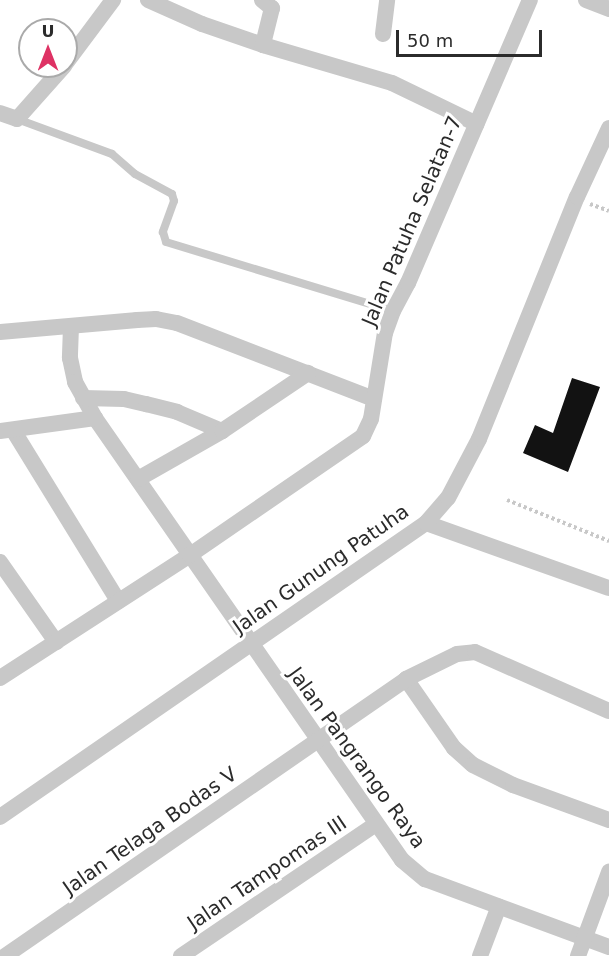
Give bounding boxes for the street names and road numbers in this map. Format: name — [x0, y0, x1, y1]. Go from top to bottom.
street label: Jalan Patuha Selatan-7 — [357, 112, 467, 330]
street label: Jalan Gunung Patuha — [228, 499, 414, 639]
street label: Jalan Pangrango Raya — [283, 663, 431, 853]
street label: Jalan Telaga Bodas V — [58, 762, 242, 900]
street label: Jalan Tampomas III — [183, 811, 351, 935]

